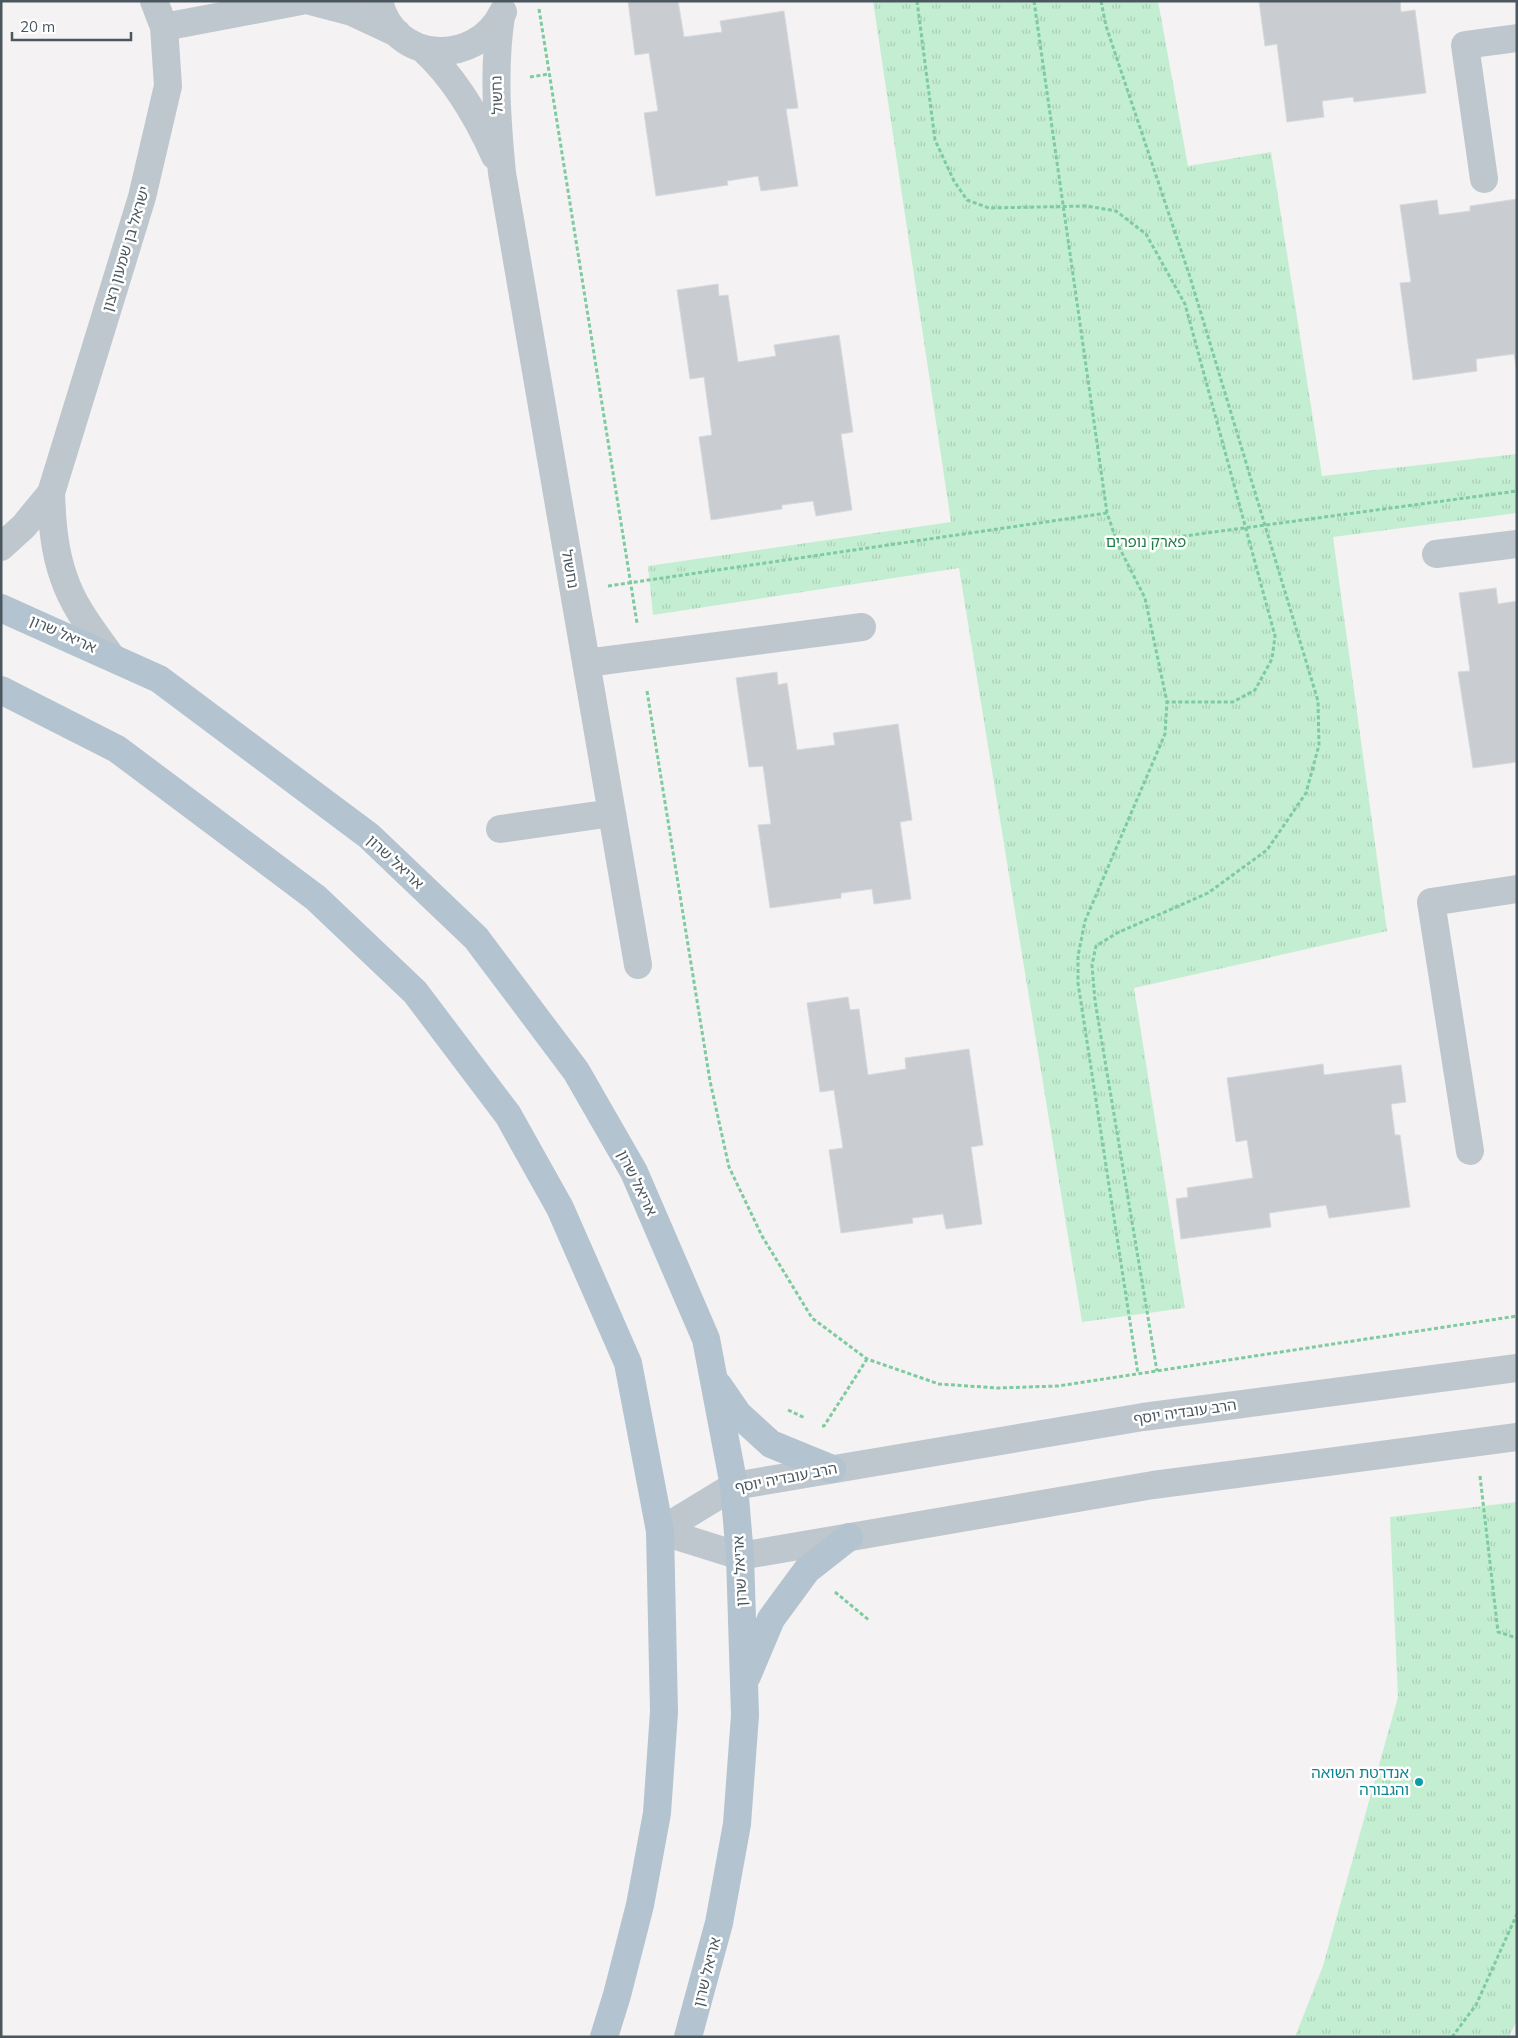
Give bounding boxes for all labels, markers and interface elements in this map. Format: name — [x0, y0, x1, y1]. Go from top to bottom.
scale bar — [12, 10, 131, 42]
text: 20 m — [20, 17, 55, 36]
street label: נחשול — [486, 75, 507, 115]
street label: ישראל בן שמעון רצון — [97, 184, 154, 314]
park label: פארק נופרים — [1106, 532, 1186, 551]
street label: נחשול — [558, 548, 583, 590]
street label: אריאל שרון — [27, 610, 100, 657]
street label: אריאל שרון — [363, 830, 428, 893]
street label: אריאל שרון — [613, 1147, 662, 1219]
street label: הרב עובדיה יוסף — [1132, 1395, 1238, 1428]
street label: הרב עובדיה יוסף — [733, 1458, 839, 1497]
street label: אריאל שרון — [728, 1535, 751, 1607]
place label: אנדרטת השואה והגבורה — [1311, 1763, 1409, 1799]
marker: אנדרטת השואה והגבורה — [1413, 1776, 1425, 1788]
street label: אריאל שרון — [689, 1935, 724, 2009]

